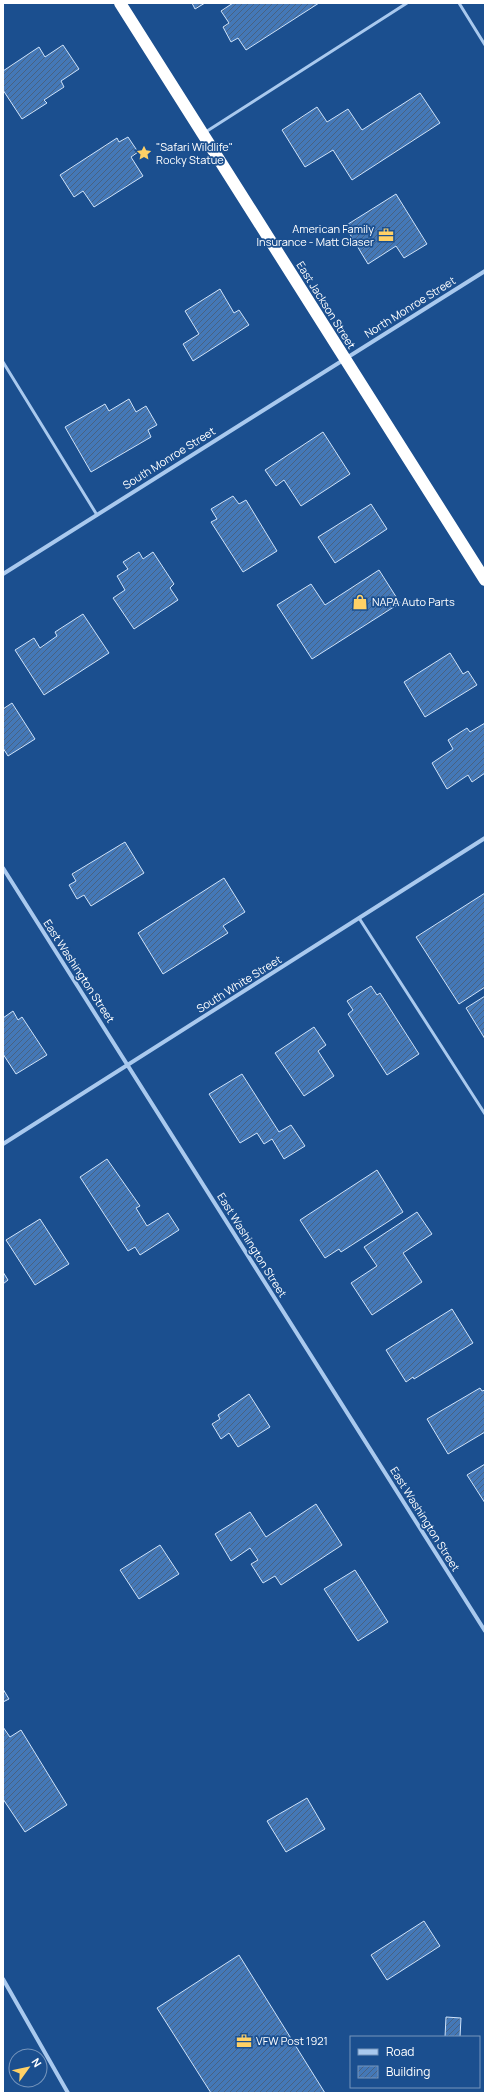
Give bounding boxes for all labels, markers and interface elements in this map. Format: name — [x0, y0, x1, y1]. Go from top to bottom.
place label: "Safari Wildlife" Rocky Statue — [156, 139, 233, 167]
place icon: "Safari Wildlife" Rocky Statue — [135, 144, 153, 162]
place label: American Family Insurance - Matt Glaser — [257, 221, 374, 249]
office icon: American Family Insurance - Matt Glaser — [377, 226, 395, 244]
street label: East Jackson Street — [293, 258, 359, 351]
street label: North Monroe Street — [361, 272, 458, 341]
street label: South Monroe Street — [120, 423, 218, 492]
shop icon: NAPA Auto Parts — [351, 593, 369, 611]
place label: NAPA Auto Parts — [372, 594, 455, 609]
street label: East Washington Street — [40, 916, 118, 1025]
street label: South White Street — [193, 951, 284, 1016]
street label: East Washington Street — [214, 1190, 291, 1300]
street label: East Washington Street — [387, 1464, 464, 1574]
office icon: VFW Post 1921 — [235, 2032, 253, 2050]
place label: VFW Post 1921 — [256, 2033, 328, 2048]
legend — [350, 2036, 480, 2088]
text: Road — [386, 2043, 414, 2060]
north arrow — [8, 2048, 48, 2088]
text: N — [28, 2055, 45, 2070]
text: Building — [386, 2063, 430, 2080]

